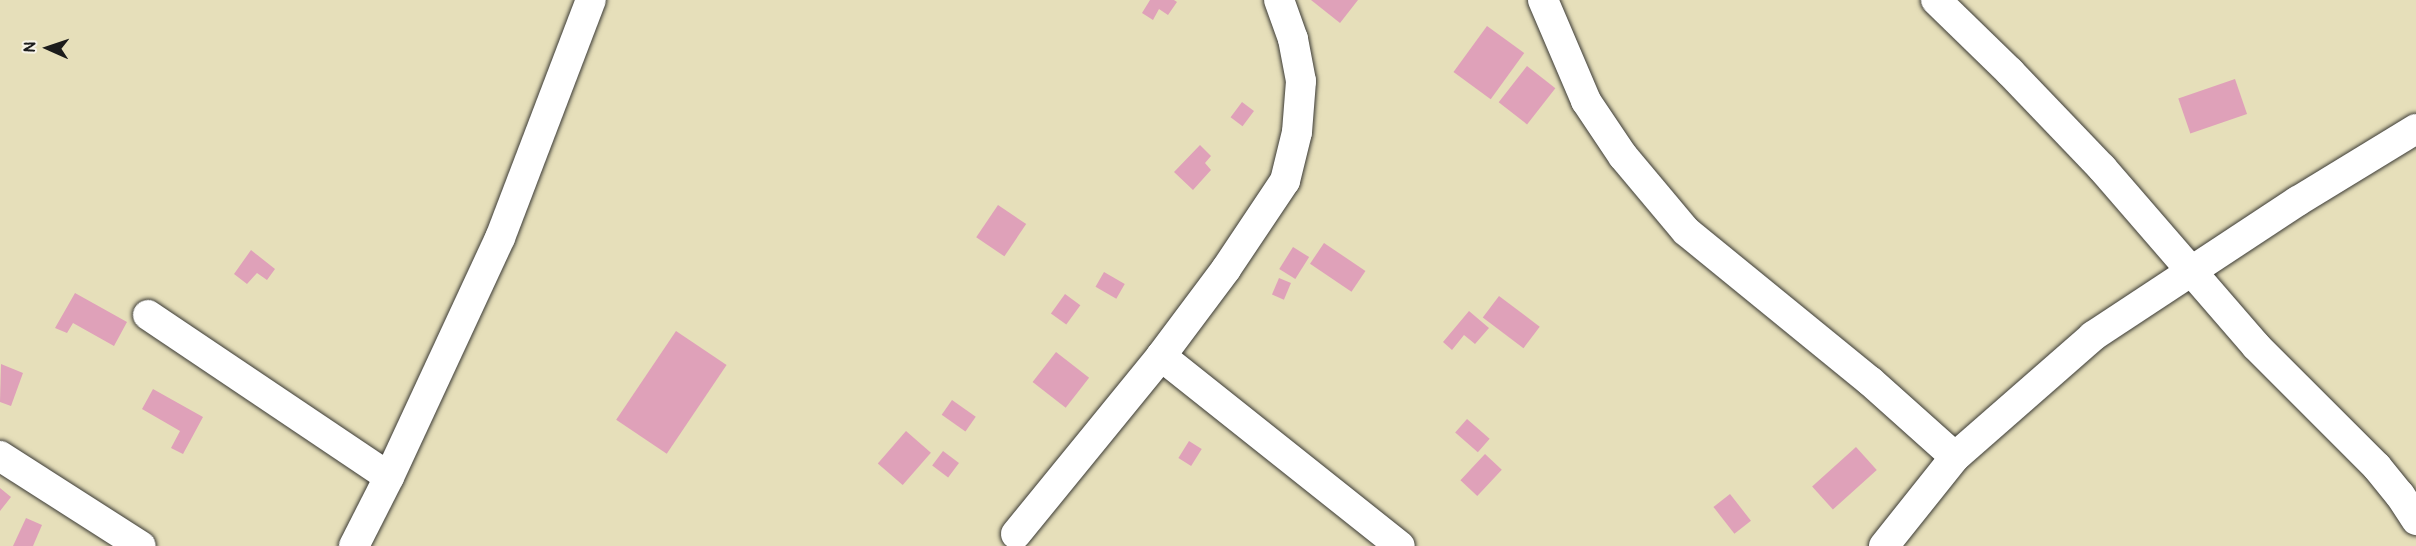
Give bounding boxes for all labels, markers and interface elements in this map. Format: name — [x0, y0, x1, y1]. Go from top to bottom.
north arrow — [18, 18, 78, 78]
text: N — [20, 41, 40, 53]

